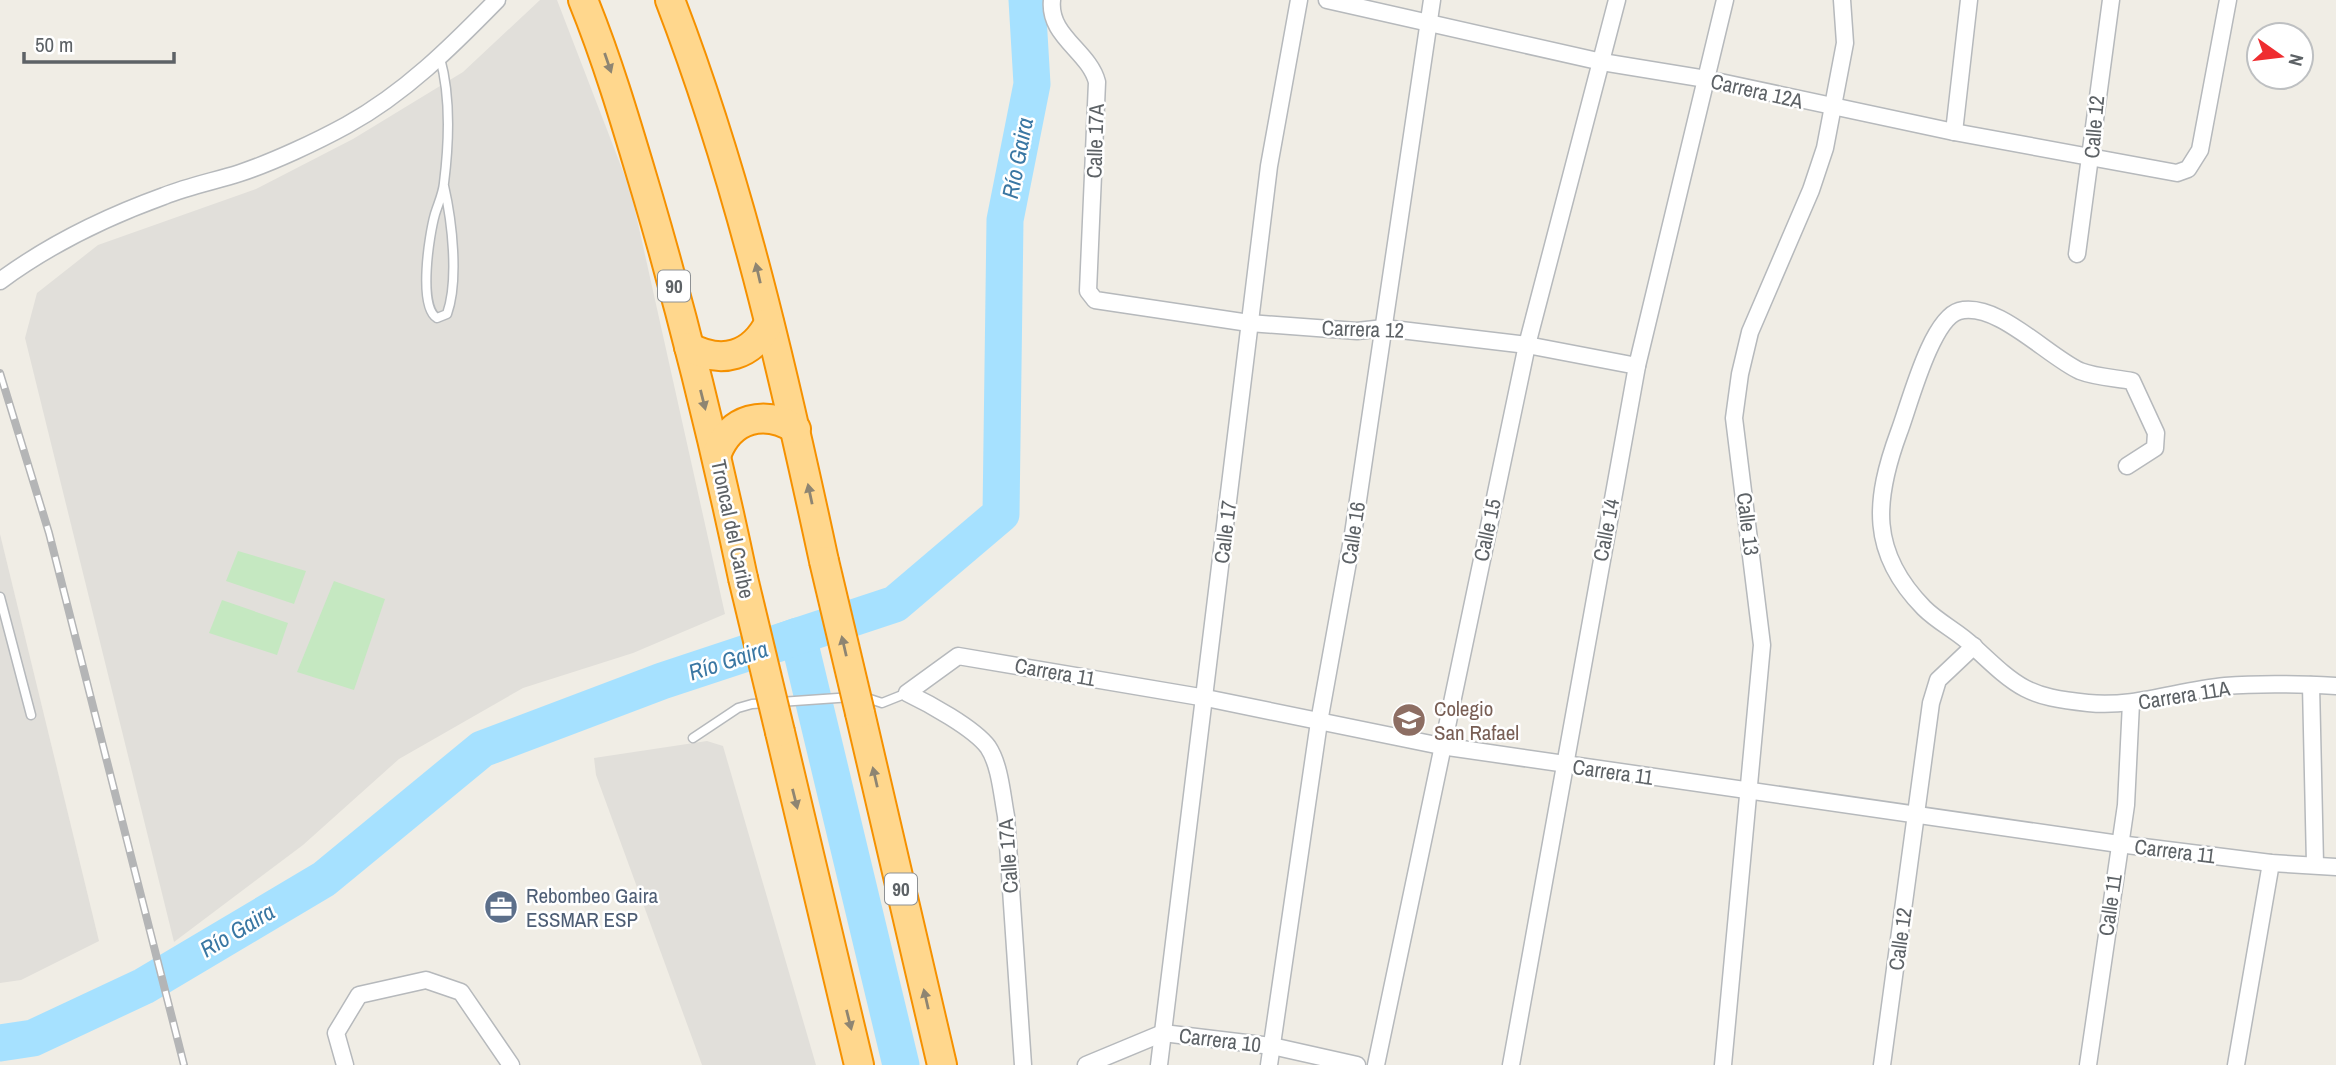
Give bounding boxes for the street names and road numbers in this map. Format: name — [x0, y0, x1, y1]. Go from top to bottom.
street label: Carrera 12A — [1708, 66, 1806, 116]
street label: Calle 12 — [2077, 94, 2111, 160]
street label: Calle 17A — [1079, 103, 1111, 179]
road number: 90 — [658, 270, 690, 302]
street label: Carrera 12 — [1321, 313, 1405, 345]
street label: Troncal del Caribe — [704, 457, 762, 601]
street label: Calle 13 — [1730, 491, 1766, 557]
street label: Calle 15 — [1466, 496, 1508, 564]
street label: Calle 14 — [1586, 496, 1626, 564]
street label: Calle 17 — [1207, 499, 1243, 565]
street label: Calle 16 — [1334, 500, 1372, 566]
street label: Carrera 11 — [1013, 651, 1098, 693]
street label: Carrera 11A — [2136, 673, 2232, 717]
street label: Carrera 11 — [1571, 752, 1656, 792]
street label: Calle 17A — [991, 817, 1025, 894]
street label: Carrera 11 — [2133, 832, 2217, 870]
street label: Calle 11 — [2091, 872, 2129, 938]
road number: 90 — [885, 874, 917, 904]
street label: Calle 12 — [1881, 906, 1919, 972]
street label: Carrera 10 — [1177, 1021, 1263, 1059]

